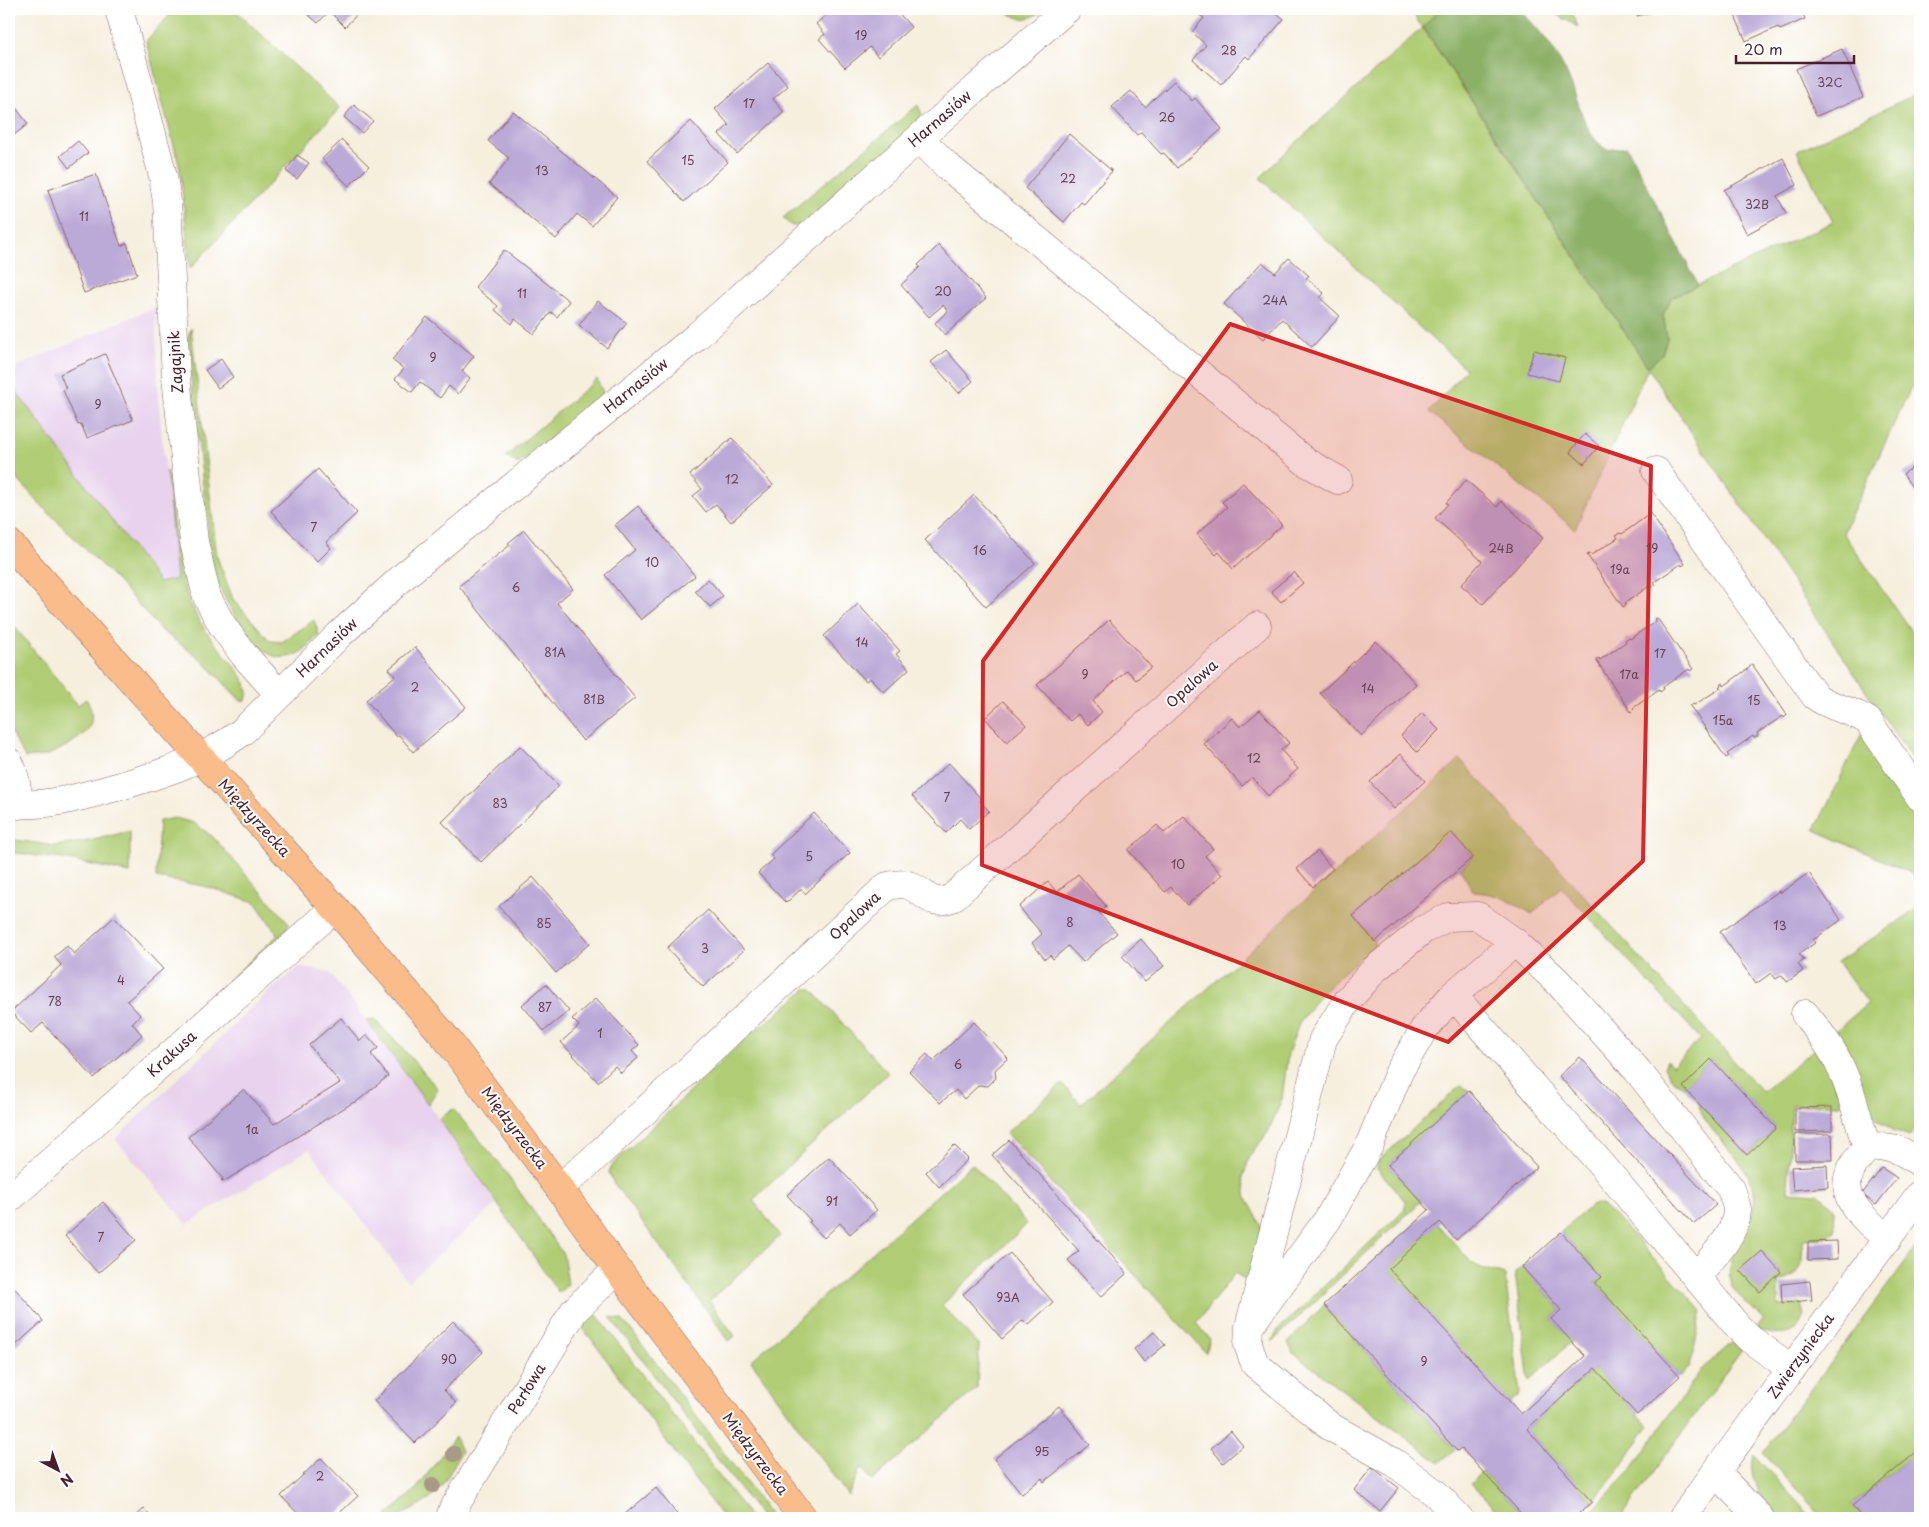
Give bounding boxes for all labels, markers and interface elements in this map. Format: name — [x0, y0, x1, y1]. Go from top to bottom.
house number: 19 — [855, 26, 867, 44]
scale bar — [1736, 32, 1854, 64]
text: 20 m — [1744, 37, 1783, 60]
house number: 28 — [1221, 41, 1237, 59]
house number: 32C — [1817, 73, 1843, 91]
street label: Harnasiów — [902, 83, 976, 152]
house number: 17 — [743, 94, 755, 112]
house number: 26 — [1159, 108, 1175, 126]
house number: 15 — [681, 151, 695, 169]
house number: 13 — [535, 161, 549, 179]
house number: 22 — [1060, 169, 1076, 187]
house number: 32B — [1745, 195, 1769, 213]
house number: 11 — [79, 207, 89, 225]
house number: 20 — [934, 282, 952, 300]
house number: 11 — [517, 284, 527, 302]
house number: 24A — [1263, 291, 1288, 309]
street label: Zagajnik — [161, 330, 188, 394]
house number: 9 — [429, 348, 437, 366]
street label: Harnasiów — [598, 351, 673, 418]
house number: 9 — [94, 395, 102, 413]
house number: 12 — [725, 470, 739, 488]
house number: 7 — [311, 518, 318, 536]
house number: 24B — [1489, 539, 1514, 557]
house number: 19 — [1646, 539, 1658, 557]
house number: 16 — [973, 541, 987, 559]
house number: 10 — [645, 553, 659, 571]
house number: 19a — [1610, 560, 1631, 578]
house number: 6 — [512, 578, 520, 596]
street label: Harnasiów — [290, 611, 362, 682]
house number: 14 — [855, 633, 869, 651]
house number: 81A — [544, 643, 566, 661]
house number: 17 — [1654, 644, 1666, 662]
street label: Opalowa — [1160, 653, 1223, 713]
house number: 9 — [1081, 665, 1089, 683]
house number: 17a — [1619, 665, 1639, 683]
house number: 2 — [411, 678, 419, 696]
house number: 14 — [1361, 679, 1375, 697]
house number: 81B — [583, 690, 605, 708]
house number: 15 — [1747, 691, 1761, 709]
house number: 15a — [1713, 711, 1734, 729]
house number: 12 — [1247, 749, 1261, 767]
street label: Międzyrzecka — [214, 773, 297, 862]
house number: 7 — [944, 788, 951, 806]
house number: 83 — [492, 794, 508, 812]
house number: 5 — [805, 847, 813, 865]
house number: 10 — [1171, 855, 1185, 873]
street label: Opalowa — [823, 884, 885, 945]
house number: 8 — [1066, 913, 1074, 931]
house number: 85 — [537, 914, 551, 932]
house number: 13 — [1773, 916, 1787, 934]
house number: 3 — [701, 939, 709, 957]
house number: 4 — [117, 971, 125, 989]
house number: 78 — [48, 992, 62, 1010]
house number: 87 — [538, 998, 552, 1016]
street label: Krakusa — [141, 1024, 202, 1082]
house number: 1 — [597, 1024, 603, 1042]
house number: 6 — [954, 1055, 962, 1073]
street label: Międzyrzecka — [476, 1081, 554, 1174]
house number: 1a — [246, 1120, 259, 1138]
house number: 91 — [826, 1192, 838, 1210]
house number: 7 — [98, 1228, 105, 1246]
house number: 93A — [996, 1288, 1020, 1306]
street label: Zwierzyniecka — [1761, 1307, 1839, 1403]
house number: 90 — [441, 1350, 457, 1368]
house number: 9 — [1420, 1352, 1428, 1370]
street label: Perłowa — [501, 1358, 551, 1418]
street label: Międzyrzecka — [717, 1407, 795, 1500]
house number: 95 — [1035, 1442, 1049, 1460]
north arrow — [32, 1444, 82, 1494]
house number: 2 — [316, 1467, 324, 1485]
text: N — [56, 1469, 78, 1492]

